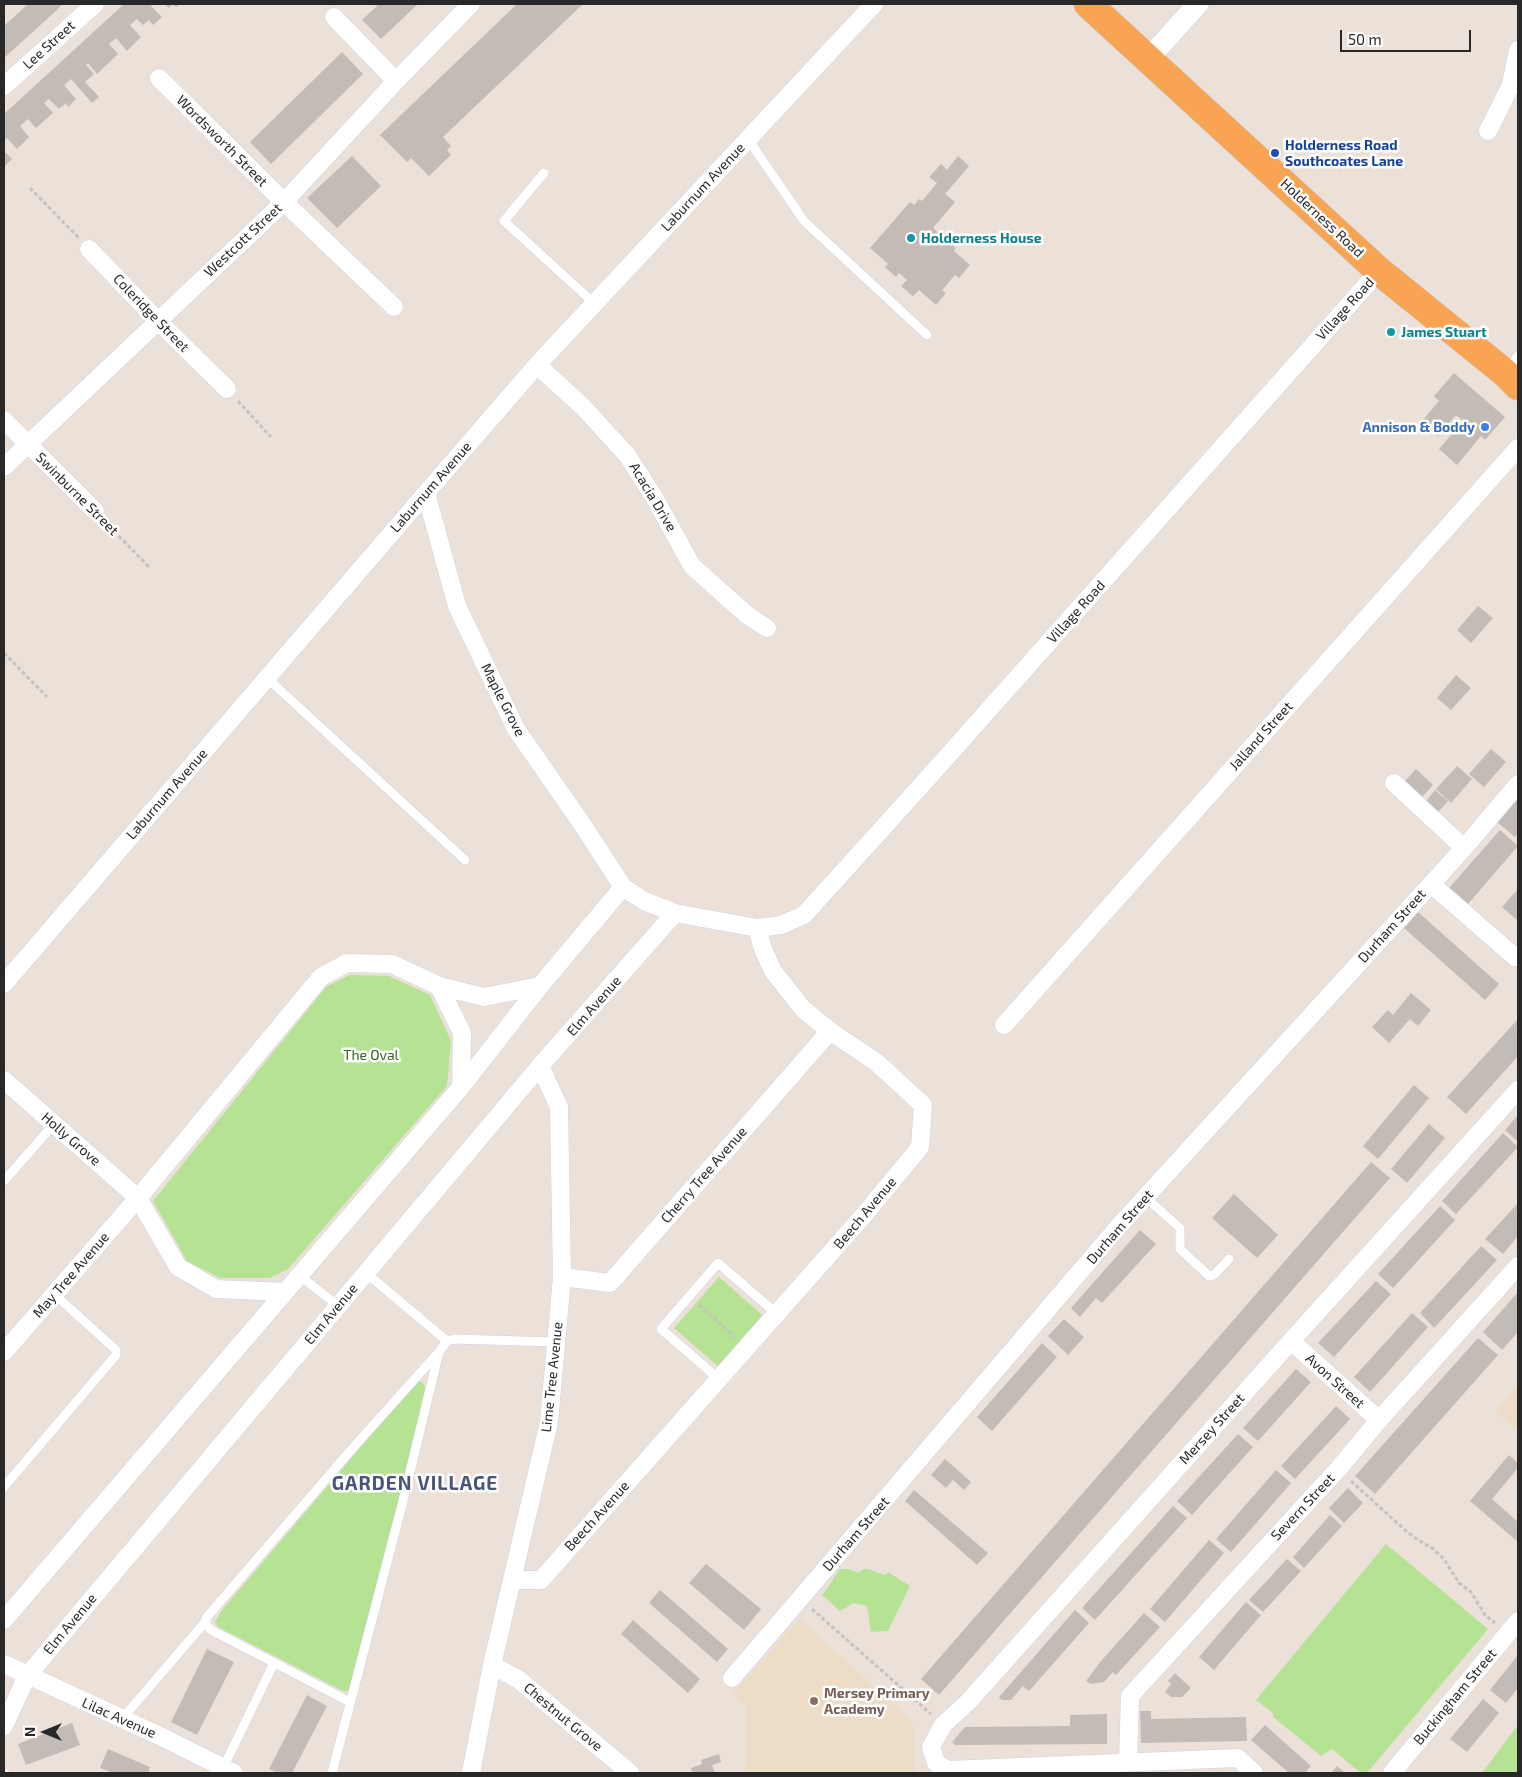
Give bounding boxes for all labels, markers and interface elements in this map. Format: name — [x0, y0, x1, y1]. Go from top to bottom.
street label: Lee Street — [20, 17, 78, 73]
scale bar — [1342, 20, 1473, 52]
text: 50 m — [1348, 30, 1382, 48]
street label: Wordsworth Street — [173, 92, 271, 190]
place label: Holderness Road Southcoates Lane — [1285, 137, 1403, 170]
street label: Laburnum Avenue — [658, 139, 748, 235]
marker: Holderness Road Southcoates Lane — [1269, 147, 1281, 159]
street label: Holderness Road — [1277, 175, 1367, 261]
street label: Westcott Street — [201, 200, 285, 280]
place label: Holderness House — [921, 230, 1042, 246]
marker: Holderness House — [905, 232, 917, 244]
street label: Coleridge Street — [110, 270, 192, 356]
street label: Village Road — [1312, 274, 1378, 344]
place label: James Stuart — [1401, 324, 1487, 340]
marker: James Stuart — [1385, 326, 1397, 338]
place label: Annison & Boddy — [1362, 419, 1475, 435]
marker: Annison & Boddy — [1479, 421, 1491, 433]
street label: Laburnum Avenue — [387, 438, 475, 536]
street label: Swinburne Street — [32, 449, 122, 539]
street label: Acacia Drive — [626, 459, 680, 535]
street label: Village Road — [1043, 577, 1109, 647]
street label: Maple Grove — [477, 661, 529, 739]
street label: Jalland Street — [1226, 698, 1296, 774]
street label: Laburnum Avenue — [123, 745, 211, 843]
street label: Durham Street — [1355, 886, 1429, 966]
street label: Elm Avenue — [563, 972, 625, 1040]
park label: The Oval — [343, 1047, 399, 1063]
street label: Holly Grove — [38, 1109, 104, 1169]
street label: Cherry Tree Avenue — [657, 1123, 751, 1227]
street label: Beech Avenue — [830, 1174, 900, 1252]
street label: Durham Street — [1083, 1186, 1157, 1268]
street label: May Tree Avenue — [29, 1229, 113, 1321]
street label: Elm Avenue — [301, 1280, 361, 1348]
street label: Lime Tree Avenue — [538, 1321, 566, 1433]
street label: Avon Street — [1302, 1350, 1368, 1412]
street label: Mersey Street — [1176, 1390, 1248, 1468]
street label: Severn Street — [1268, 1470, 1338, 1544]
district label: GARDEN VILLAGE — [330, 1473, 500, 1495]
street label: Beech Avenue — [561, 1477, 633, 1555]
street label: Durham Street — [819, 1493, 893, 1575]
street label: Elm Avenue — [40, 1590, 100, 1658]
street label: Buckingham Street — [1410, 1646, 1500, 1748]
street label: Chestnut Grove — [520, 1679, 606, 1755]
place label: Mersey Primary Academy — [824, 1685, 930, 1718]
street label: Lilac Avenue — [79, 1694, 159, 1742]
marker: Mersey Primary Academy — [808, 1695, 820, 1707]
north arrow — [20, 1707, 70, 1757]
text: N — [21, 1727, 38, 1737]

